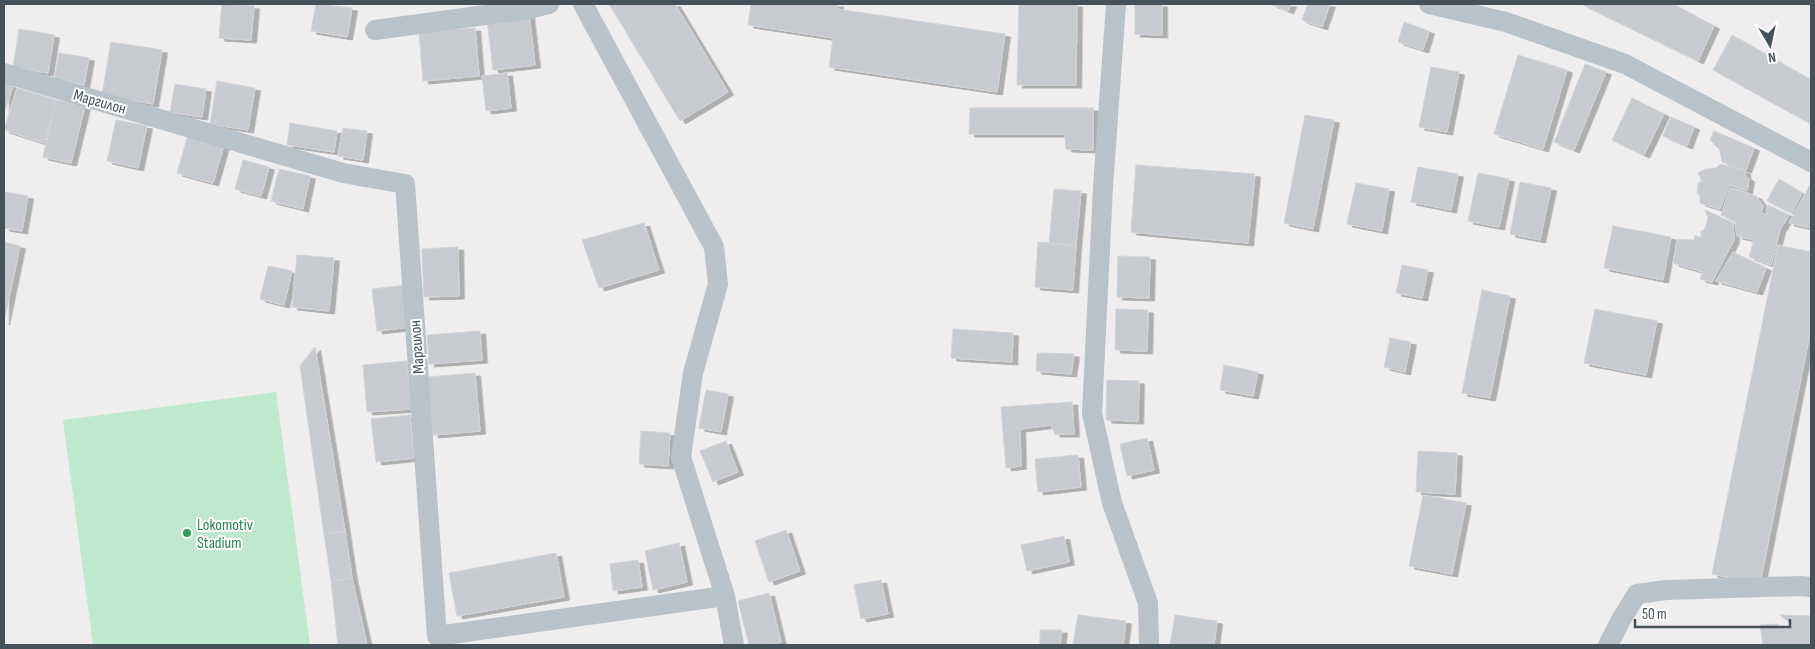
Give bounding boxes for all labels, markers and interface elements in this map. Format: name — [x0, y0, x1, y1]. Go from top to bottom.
north arrow — [1745, 20, 1795, 70]
text: N — [1767, 48, 1777, 66]
street label: Маргилон — [71, 86, 128, 119]
street label: Маргилон — [406, 319, 429, 374]
place label: Lokomotiv Stadium — [197, 516, 253, 553]
marker: Lokomotiv Stadium — [181, 527, 193, 539]
scale bar — [1635, 596, 1790, 628]
text: 50 m — [1642, 605, 1667, 624]

